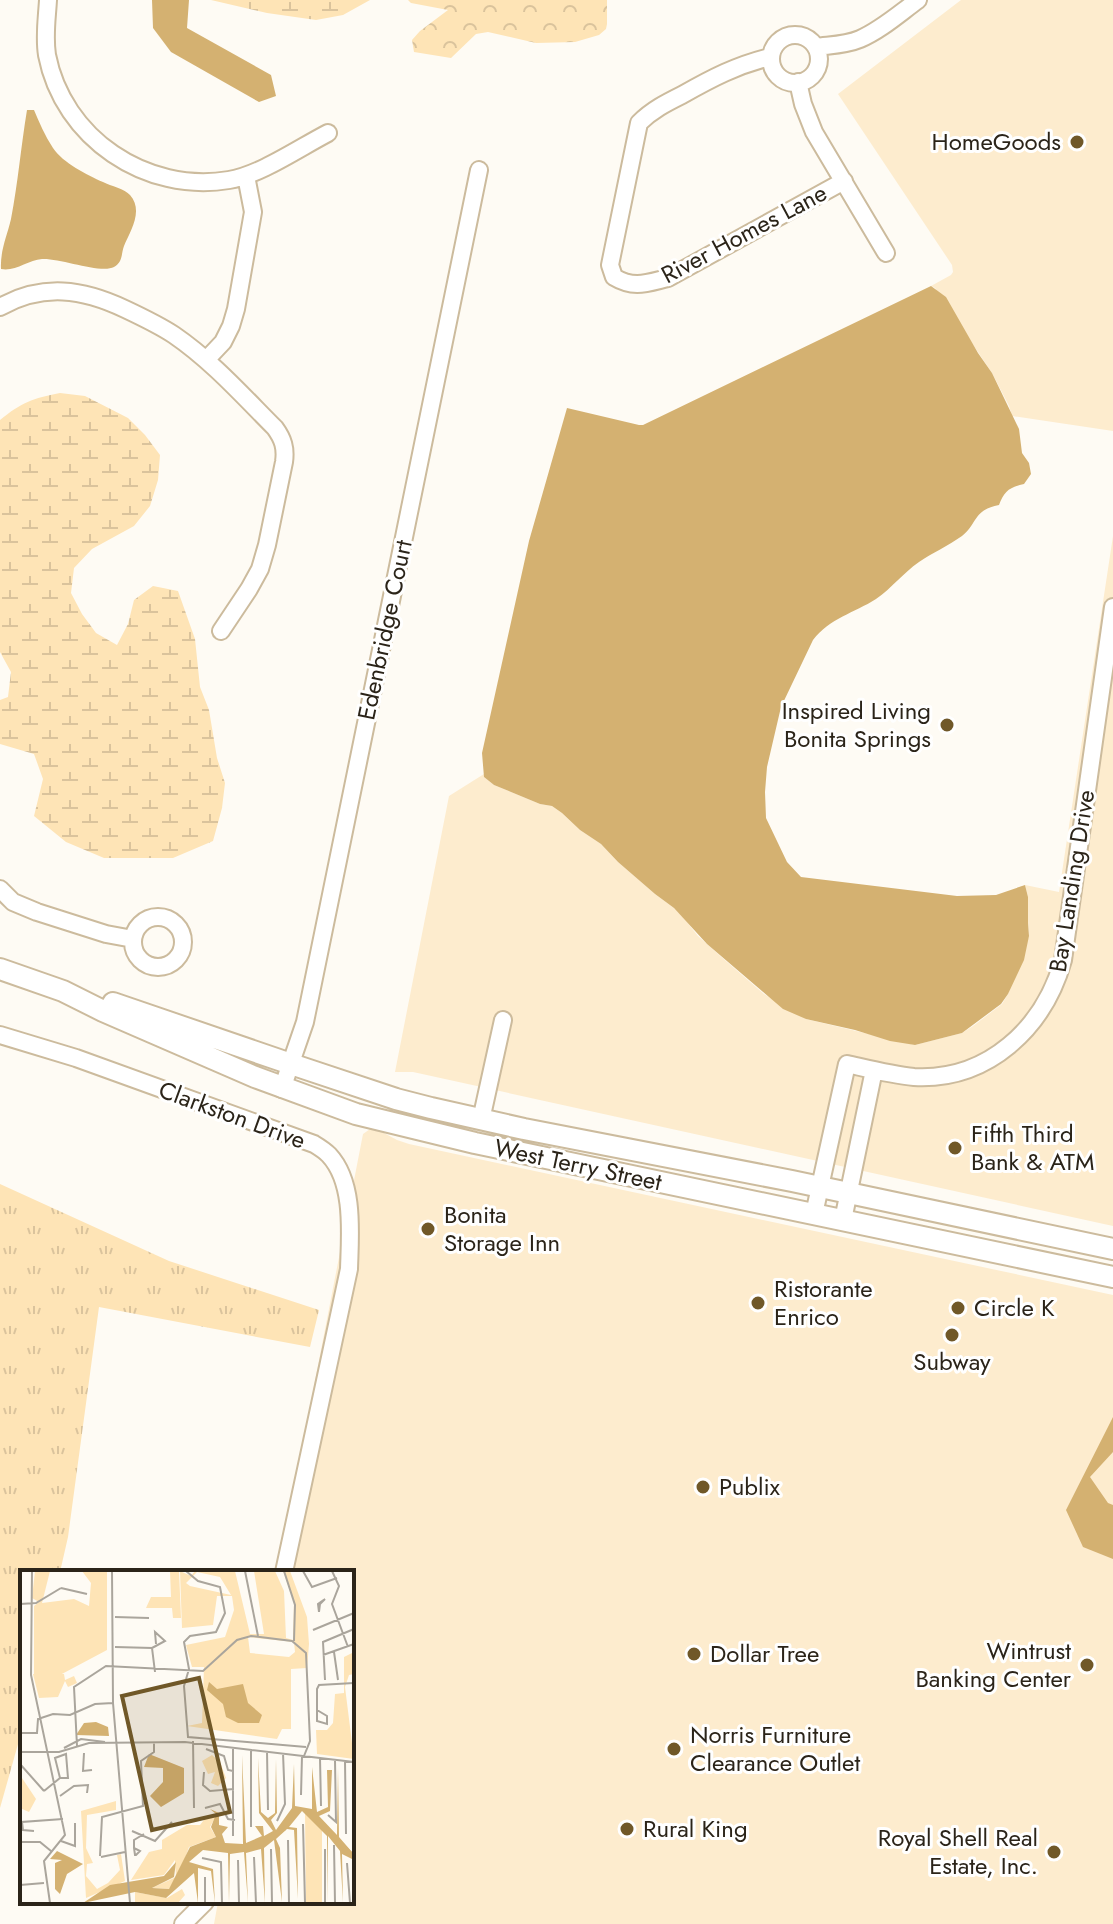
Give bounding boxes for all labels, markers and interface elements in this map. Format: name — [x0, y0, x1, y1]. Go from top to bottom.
place label: HomeGoods — [931, 124, 1061, 159]
marker: HomeGoods — [1068, 133, 1086, 151]
street label: River Homes Lane — [655, 175, 833, 292]
street label: Edenbridge Court — [348, 537, 421, 723]
place label: Inspired Living Bonita Springs — [782, 693, 931, 756]
marker: Inspired Living Bonita Springs — [938, 716, 956, 734]
street label: Bay Landing Drive — [1040, 787, 1103, 975]
street label: Clarkston Drive — [154, 1072, 311, 1157]
place label: Fifth Third Bank & ATM — [971, 1116, 1094, 1179]
street label: West Terry Street — [491, 1130, 665, 1199]
marker: Fifth Third Bank & ATM — [946, 1139, 964, 1157]
place label: Bonita Storage Inn — [444, 1197, 560, 1260]
marker: Bonita Storage Inn — [419, 1220, 437, 1238]
place label: Ristorante Enrico — [774, 1271, 873, 1334]
place label: Circle K — [974, 1290, 1055, 1325]
marker: Ristorante Enrico — [749, 1294, 767, 1312]
marker: Circle K — [949, 1299, 967, 1317]
marker: Subway — [943, 1326, 961, 1344]
place label: Subway — [913, 1344, 991, 1379]
place label: Publix — [719, 1469, 781, 1504]
marker: Publix — [694, 1478, 712, 1496]
inset map — [20, 1570, 354, 1904]
place label: Wintrust Banking Center — [915, 1633, 1072, 1696]
place label: Dollar Tree — [710, 1636, 819, 1671]
marker: Dollar Tree — [685, 1645, 703, 1663]
marker: Wintrust Banking Center — [1078, 1656, 1096, 1674]
place label: Norris Furniture Clearance Outlet — [690, 1717, 860, 1780]
marker: Norris Furniture Clearance Outlet — [665, 1740, 683, 1758]
place label: Rural King — [643, 1811, 748, 1846]
marker: Rural King — [618, 1820, 636, 1838]
place label: Royal Shell Real Estate, Inc. — [878, 1820, 1038, 1883]
marker: Royal Shell Real Estate, Inc. — [1045, 1843, 1063, 1861]

